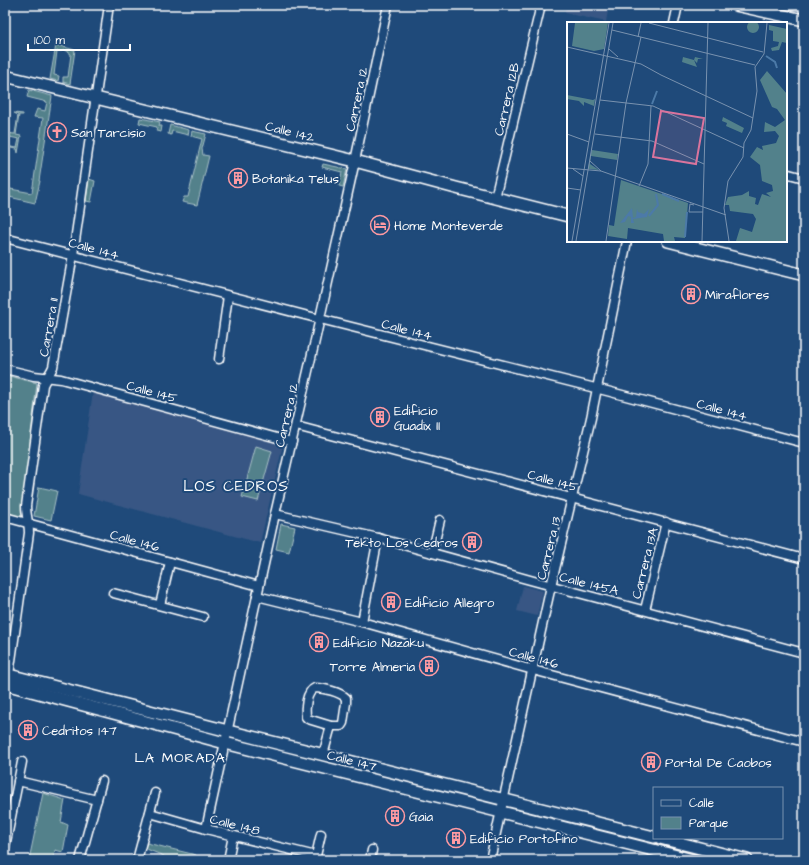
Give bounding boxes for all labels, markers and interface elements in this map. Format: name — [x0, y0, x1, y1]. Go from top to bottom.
inset map — [567, 22, 787, 242]
scale bar — [28, 26, 130, 52]
text: 100 m — [34, 32, 65, 49]
street label: Carrera 12B — [490, 61, 524, 138]
street label: Carrera 12 — [341, 65, 373, 133]
street label: Calle 142 — [263, 117, 317, 147]
church icon: San Tarcisio — [46, 121, 68, 143]
place label: San Tarcisio — [71, 124, 146, 142]
building icon: Botanika Telus — [227, 167, 249, 189]
place label: Botanika Telus — [252, 170, 339, 188]
hotel icon: Home Monteverde — [369, 214, 391, 236]
place label: Home Monteverde — [394, 217, 503, 235]
street label: Calle 144 — [67, 234, 121, 264]
building icon: Miraflores — [680, 283, 702, 305]
place label: Miraflores — [705, 286, 770, 304]
street label: Carrera 11 — [35, 296, 63, 358]
street label: Calle 144 — [380, 315, 434, 345]
street label: Calle 145 — [124, 377, 179, 407]
street label: Carrera 12 — [271, 381, 303, 449]
street label: Calle 144 — [695, 395, 749, 425]
place label: Edificio Guadix II — [394, 402, 440, 435]
building icon: Edificio Guadix II — [369, 406, 391, 428]
street label: Calle 145 — [525, 466, 580, 496]
district label: LOS CEDROS — [183, 476, 289, 497]
street label: Carrera 13 — [532, 514, 566, 582]
street label: Carrera 13A — [627, 525, 663, 601]
street label: Calle 146 — [108, 526, 162, 556]
building icon: Tekto Los Cedros — [461, 531, 483, 553]
place label: Tekto Los Cedros — [345, 534, 458, 552]
street label: Calle 145A — [557, 568, 621, 600]
building icon: Edificio Allegro — [380, 591, 402, 613]
place label: Edificio Allegro — [405, 594, 495, 613]
building icon: Edificio Nazaku — [308, 631, 330, 653]
place label: Edificio Nazaku — [333, 634, 425, 652]
street label: Calle 146 — [507, 643, 561, 673]
building icon: Torre Almeria — [418, 655, 440, 677]
place label: Torre Almeria — [330, 658, 415, 676]
building icon: Cedritos 147 — [17, 719, 39, 741]
place label: Cedritos 147 — [42, 722, 117, 740]
street label: Calle 147 — [325, 746, 379, 776]
district label: LA MORADA — [134, 748, 226, 768]
building icon: Portal De Caobos — [640, 751, 662, 773]
place label: Portal De Caobos — [665, 754, 772, 772]
legend — [653, 787, 783, 839]
text: Calle — [689, 795, 714, 812]
building icon: Gaia — [384, 805, 406, 827]
place label: Gaia — [409, 808, 434, 826]
street label: Calle 148 — [208, 810, 262, 840]
text: Parque — [689, 815, 729, 832]
building icon: Edificio Portofino — [445, 827, 467, 849]
place label: Edificio Portofino — [470, 830, 578, 848]

